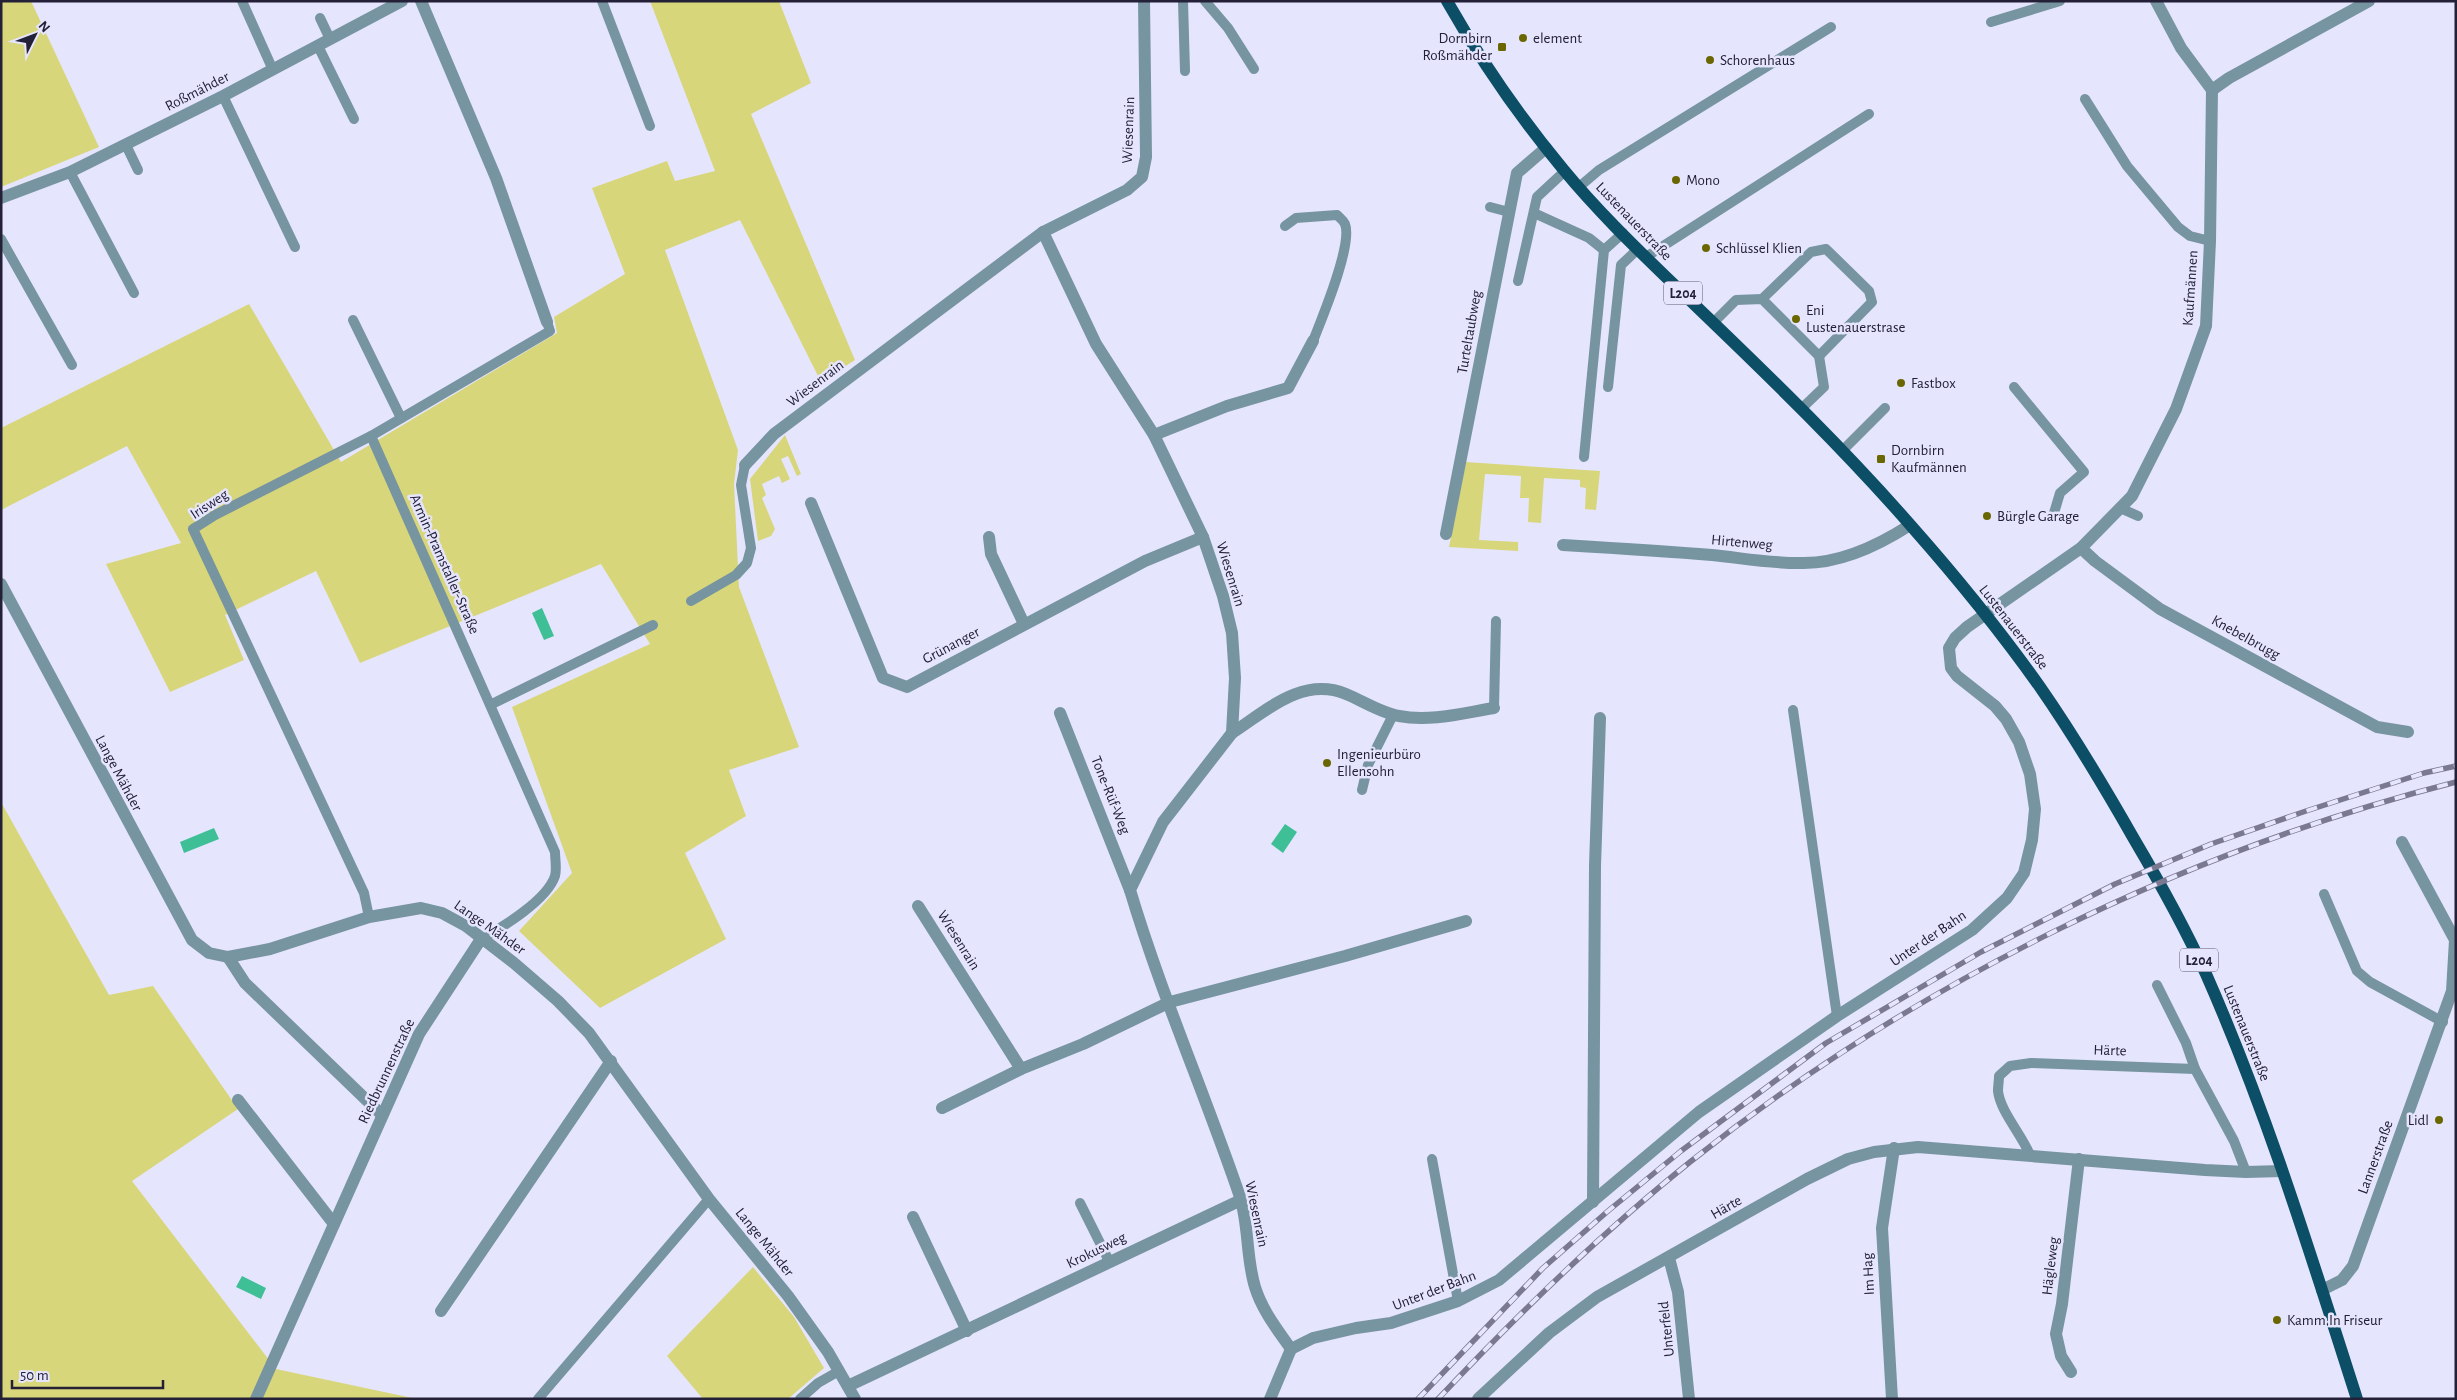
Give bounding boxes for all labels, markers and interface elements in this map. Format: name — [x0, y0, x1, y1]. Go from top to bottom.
north arrow — [10, 10, 60, 60]
text: N — [35, 19, 52, 35]
place label: Dornbirn Roßmähder — [1422, 31, 1492, 63]
place label: element — [1533, 31, 1582, 46]
marker: element — [1517, 32, 1529, 44]
marker: Dornbirn Roßmähder — [1496, 41, 1508, 53]
place label: Schorenhaus — [1720, 53, 1795, 68]
marker: Schorenhaus — [1704, 54, 1716, 66]
street label: Roßmähder — [163, 69, 232, 114]
street label: Wiesenrain — [1120, 96, 1137, 164]
place label: Mono — [1686, 173, 1720, 188]
marker: Mono — [1670, 174, 1682, 186]
street label: Lustenauerstraße — [1593, 179, 1675, 263]
place label: Schlüssel Klien — [1716, 241, 1802, 256]
marker: Schlüssel Klien — [1700, 242, 1712, 254]
street label: Kaufmännen — [2180, 250, 2201, 326]
road number: L204 — [1664, 282, 1702, 304]
street label: Turteltaubweg — [1455, 288, 1484, 375]
place label: Eni Lustenauerstrase — [1806, 303, 1905, 335]
marker: Eni Lustenauerstrase — [1790, 313, 1802, 325]
street label: Wiesenrain — [784, 357, 847, 410]
place label: Fastbox — [1911, 376, 1956, 391]
marker: Fastbox — [1895, 377, 1907, 389]
place label: Dornbirn Kaufmännen — [1891, 443, 1967, 475]
marker: Dornbirn Kaufmännen — [1875, 453, 1887, 465]
street label: Irisweg — [188, 486, 231, 522]
street label: Armin-Pramstaller-Straße — [407, 492, 482, 636]
place label: Bürgle Garage — [1997, 509, 2079, 524]
marker: Bürgle Garage — [1981, 510, 1993, 522]
street label: Hirtenweg — [1711, 532, 1774, 553]
street label: Wiesenrain — [1214, 540, 1247, 608]
street label: Lustenauerstraße — [1976, 582, 2051, 672]
street label: Knebelbrugg — [2209, 613, 2283, 663]
street label: Grünanger — [920, 624, 982, 667]
street label: Lange Mähder — [92, 733, 145, 814]
place label: Ingenieurbüro Ellensohn — [1337, 747, 1421, 779]
street label: Tone-Rüf-Weg — [1088, 754, 1133, 837]
marker: Ingenieurbüro Ellensohn — [1321, 757, 1333, 769]
street label: Lange Mähder — [451, 897, 528, 958]
street label: Wiesenrain — [934, 908, 983, 973]
street label: Unter der Bahn — [1888, 908, 1969, 969]
road number: L204 — [2180, 948, 2218, 972]
street label: Lustenauerstraße — [2220, 983, 2273, 1083]
street label: Riedbrunnenstraße — [356, 1016, 417, 1126]
street label: Härte — [2093, 1042, 2127, 1059]
place label: Lidl — [2408, 1113, 2429, 1128]
marker: Lidl — [2433, 1114, 2445, 1126]
street label: Lannerstraße — [2355, 1118, 2396, 1196]
street label: Wiesenrain — [1242, 1180, 1271, 1248]
street label: Härte — [1708, 1193, 1744, 1222]
street label: Lange Mähder — [733, 1205, 797, 1280]
street label: Krokusweg — [1064, 1229, 1129, 1271]
street label: Hägleweg — [2039, 1235, 2062, 1296]
street label: Im Hag — [1860, 1252, 1877, 1296]
street label: Unter der Bahn — [1390, 1268, 1478, 1313]
street label: Unterfeld — [1656, 1300, 1677, 1358]
place label: Kamm.In Friseur — [2287, 1313, 2383, 1328]
marker: Kamm.In Friseur — [2271, 1314, 2283, 1326]
scale bar — [12, 1358, 164, 1390]
text: 50 m — [20, 1368, 49, 1383]

